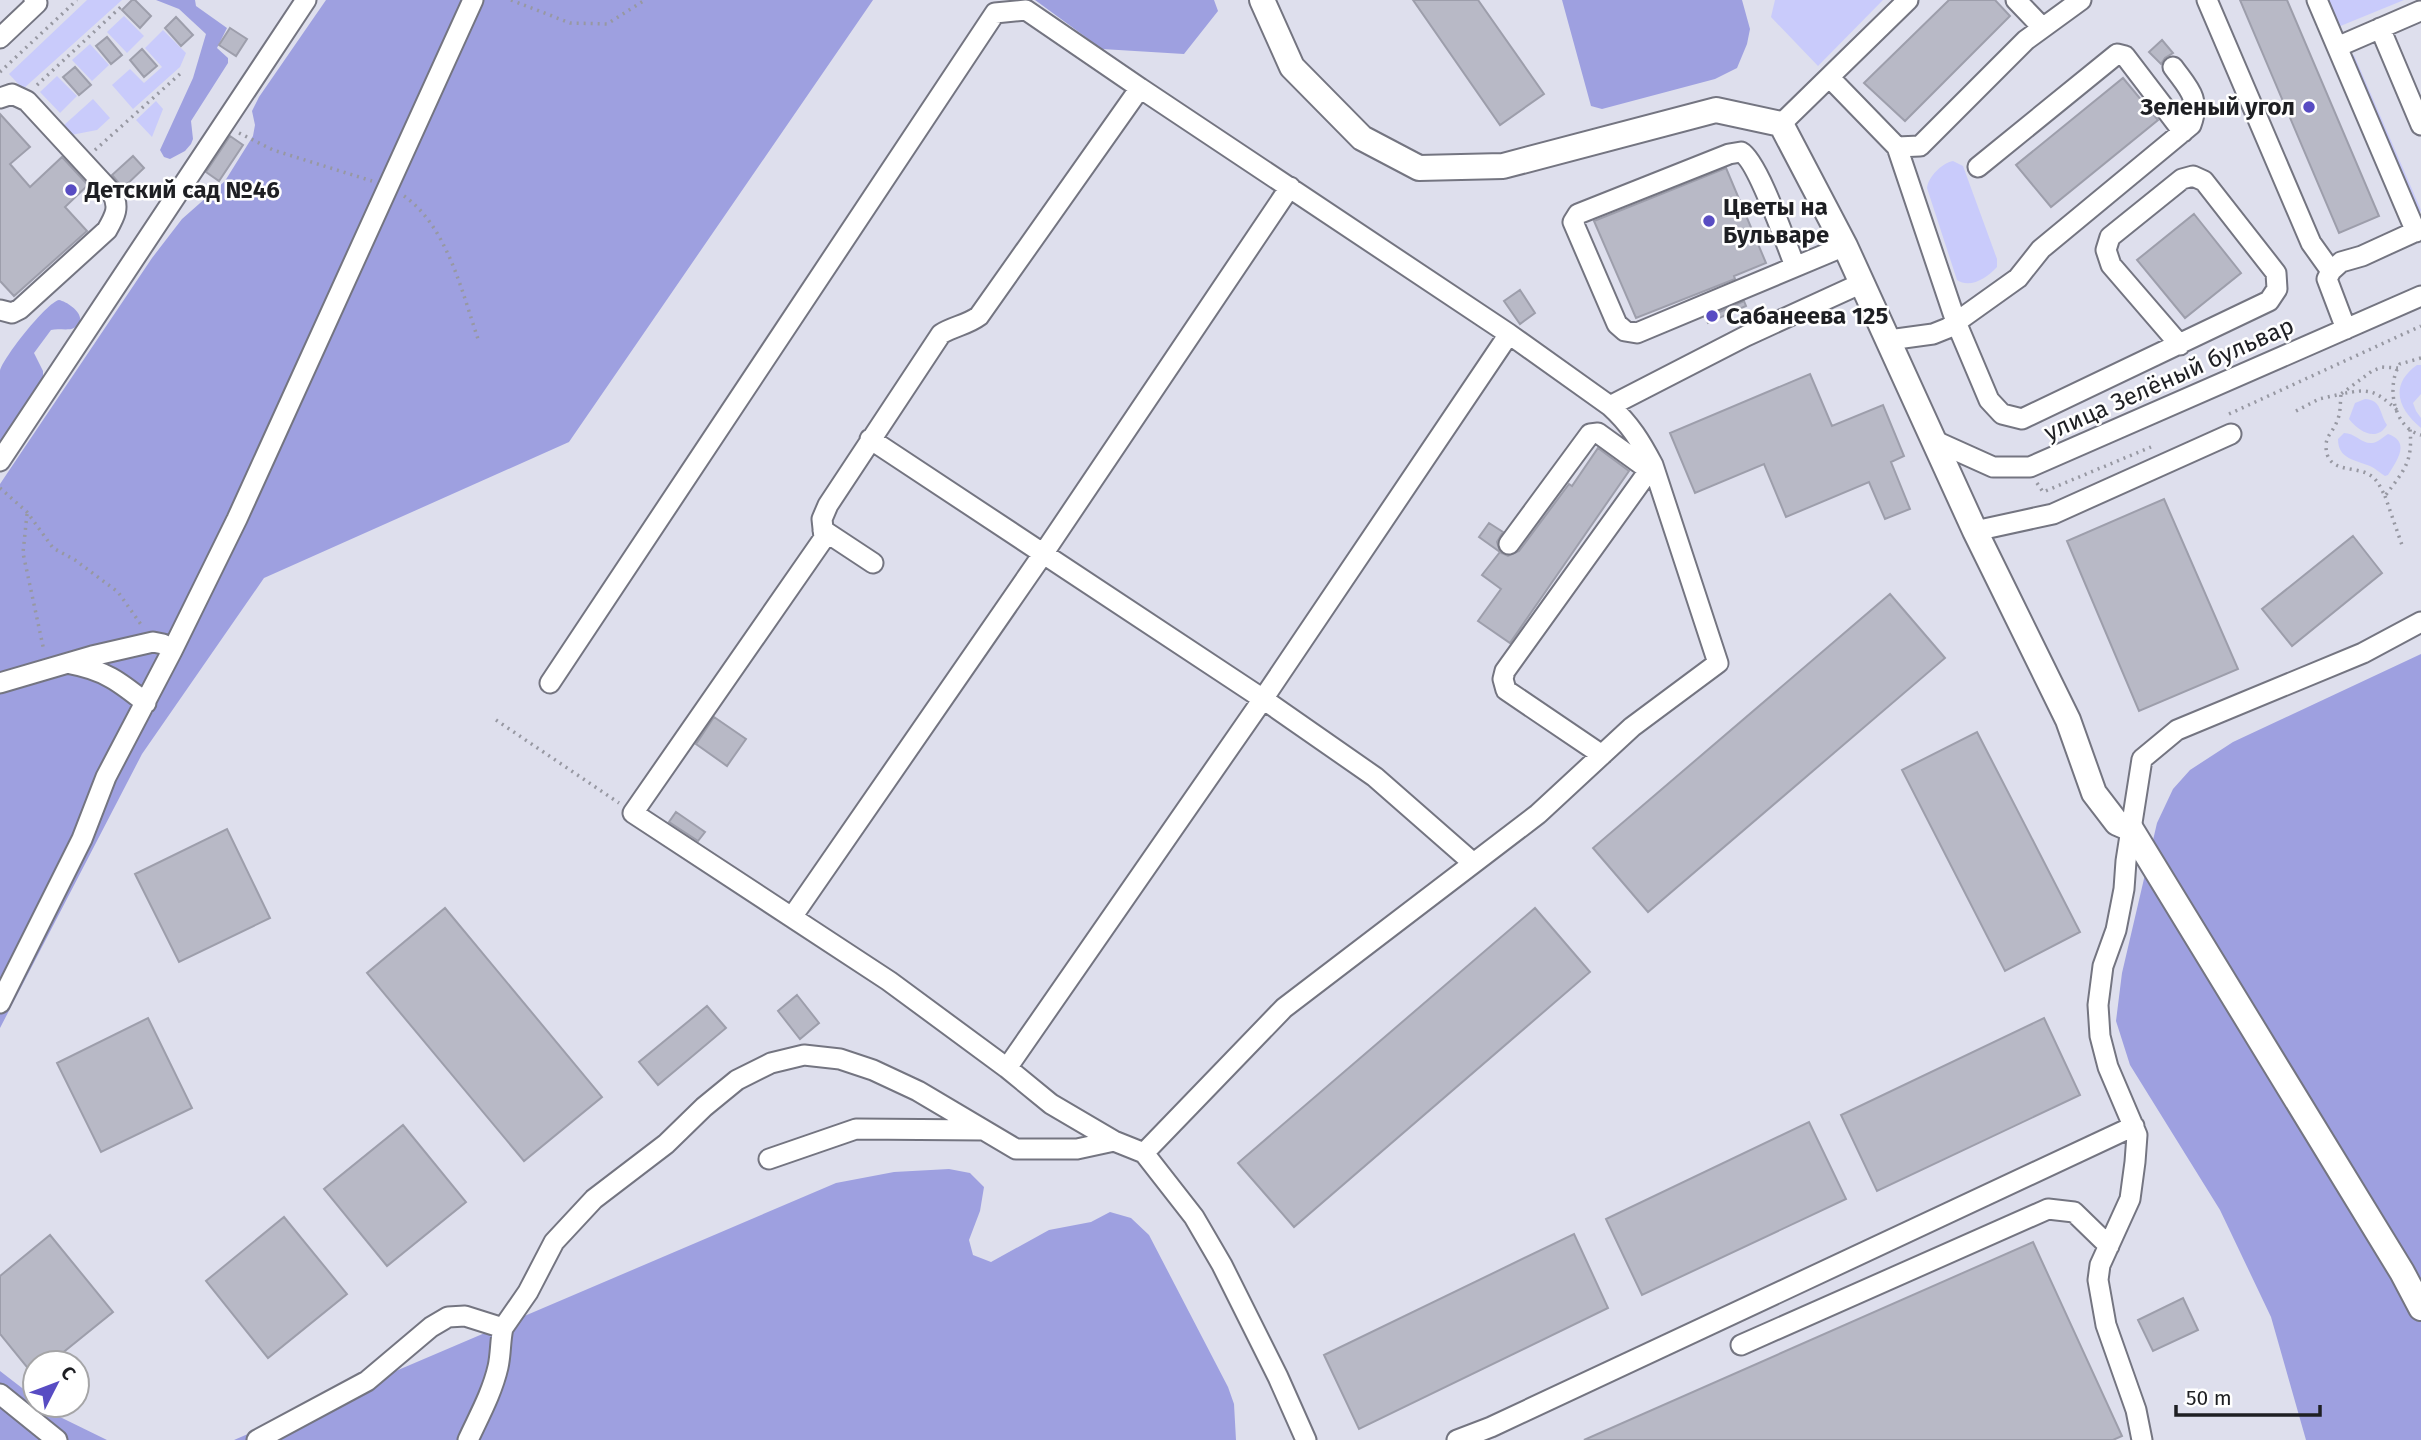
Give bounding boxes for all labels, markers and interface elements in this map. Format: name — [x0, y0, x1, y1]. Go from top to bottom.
place label: Зеленый угол — [2139, 93, 2295, 121]
marker: Зеленый угол — [2301, 99, 2317, 115]
place label: Детский сад №46 — [84, 176, 280, 204]
marker: Детский сад №46 — [63, 182, 79, 198]
place label: Цветы на Бульваре — [1723, 193, 1829, 249]
marker: Цветы на Бульваре — [1701, 213, 1717, 229]
place label: Сабанеева 125 — [1726, 302, 1888, 330]
marker: Сабанеева 125 — [1704, 308, 1720, 324]
street label: улица Зелёный бульвар — [2040, 311, 2298, 447]
north arrow — [21, 1349, 91, 1419]
text: С — [56, 1361, 81, 1385]
scale bar — [2176, 1374, 2320, 1418]
text: 50 m — [2186, 1385, 2232, 1411]

